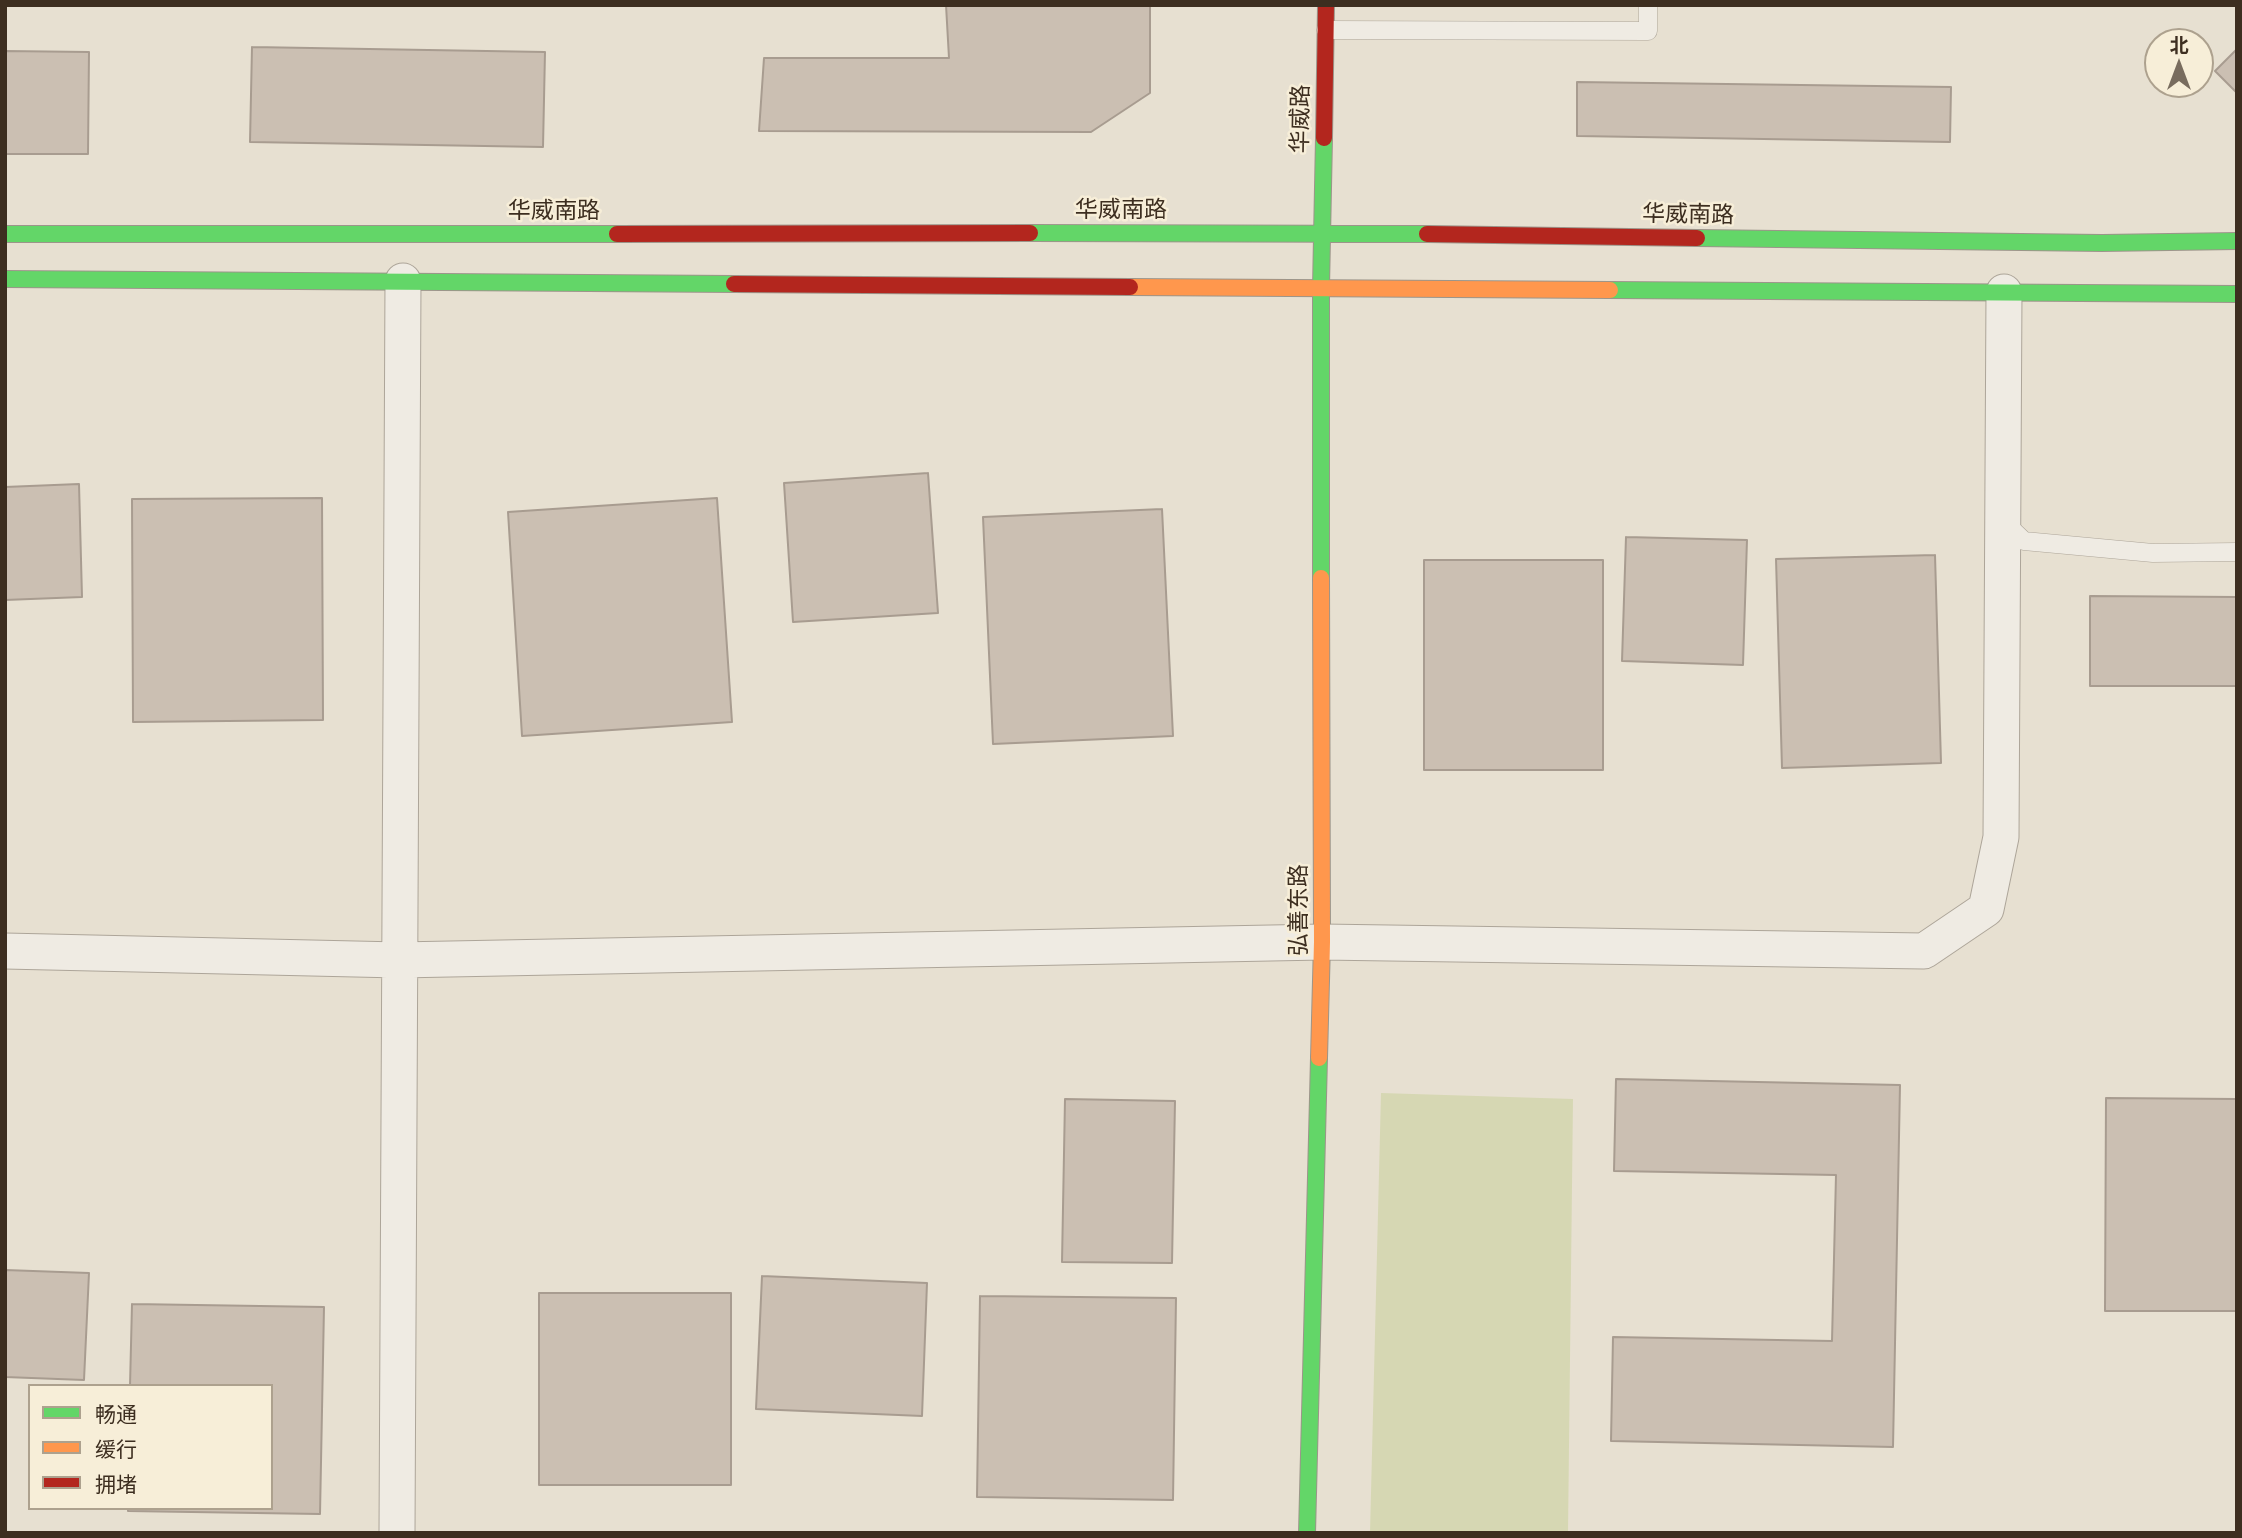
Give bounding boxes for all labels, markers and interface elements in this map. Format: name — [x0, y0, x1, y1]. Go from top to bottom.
north arrow — [2144, 28, 2214, 98]
text: 北 — [2169, 30, 2189, 58]
street label: 华威路 — [1287, 84, 1315, 154]
street label: 华威南路 — [1075, 196, 1167, 224]
street label: 华威南路 — [508, 197, 600, 225]
street label: 华威南路 — [1642, 200, 1734, 230]
street label: 弘善东路 — [1285, 864, 1313, 956]
legend — [28, 1384, 273, 1510]
text: 畅通 — [95, 1397, 137, 1428]
text: 缓行 — [95, 1432, 137, 1463]
text: 拥堵 — [95, 1467, 137, 1498]

